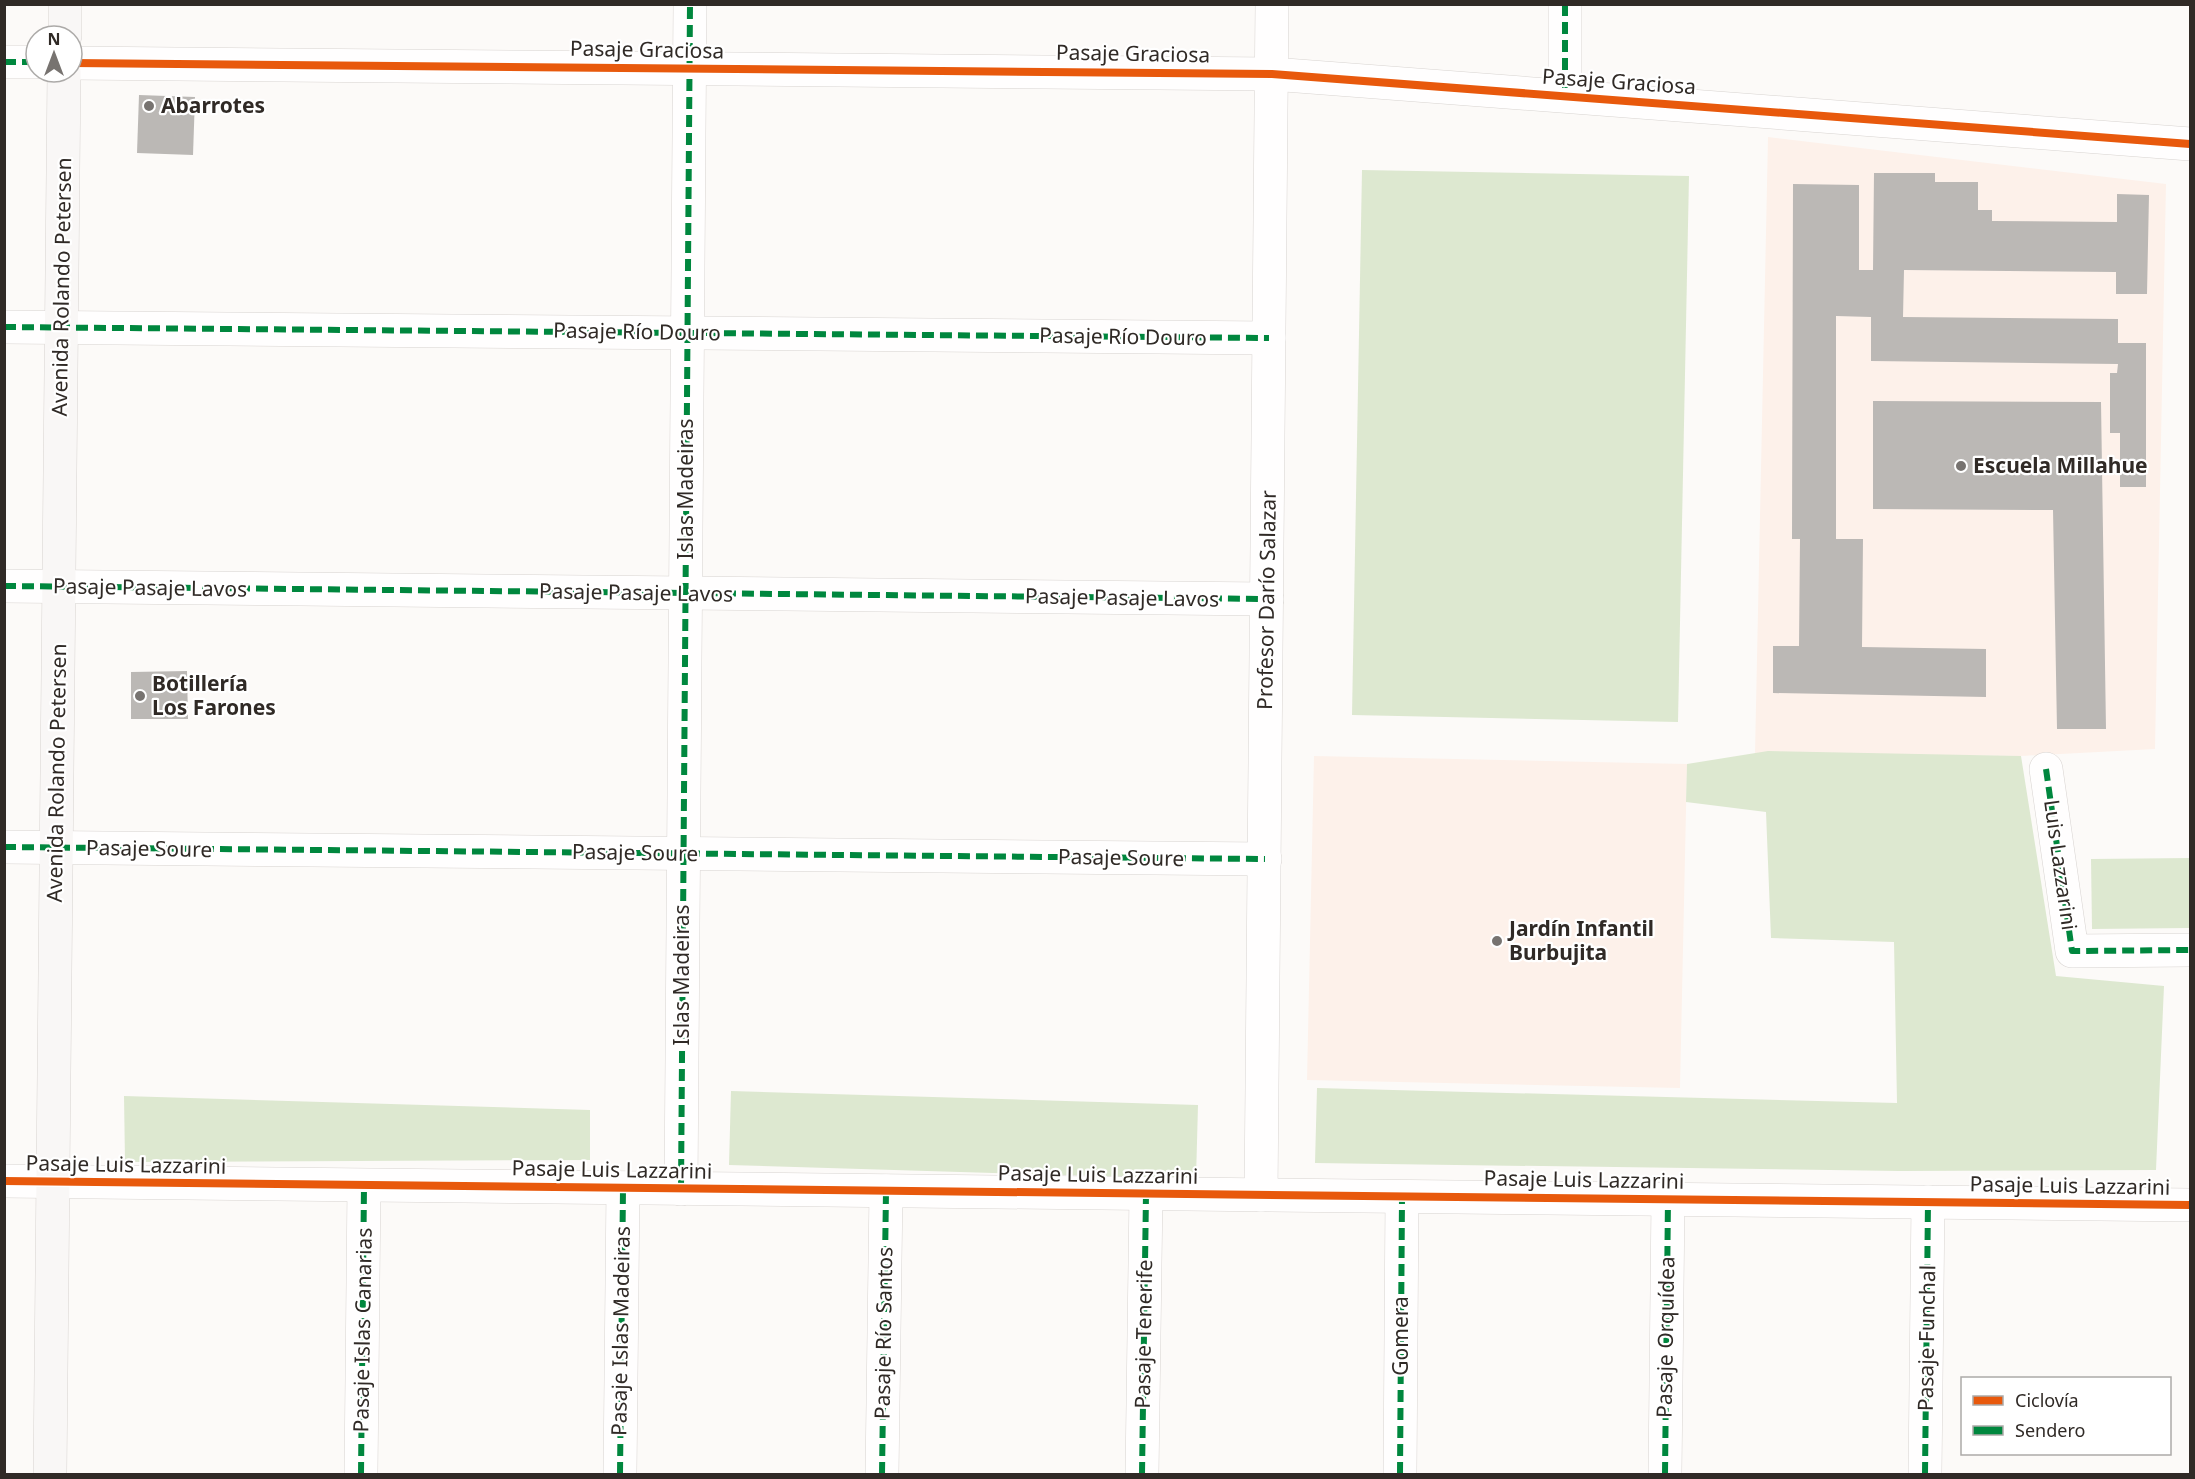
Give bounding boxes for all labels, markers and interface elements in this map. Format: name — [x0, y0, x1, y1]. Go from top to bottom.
north arrow — [24, 24, 84, 84]
text: N — [47, 28, 61, 50]
street label: Pasaje Graciosa — [570, 34, 724, 64]
street label: Pasaje Graciosa — [1056, 38, 1210, 68]
street label: Pasaje Graciosa — [1541, 62, 1697, 100]
place label: Abarrotes — [161, 91, 265, 119]
marker: Abarrotes — [142, 99, 156, 113]
street label: Avenida Rolando Petersen — [45, 157, 77, 417]
street label: Pasaje Río Douro — [553, 316, 721, 346]
street label: Pasaje Río Douro — [1039, 321, 1207, 351]
street label: Islas Madeiras — [671, 419, 699, 560]
place label: Escuela Millahue — [1973, 451, 2148, 479]
marker: Escuela Millahue — [1954, 459, 1968, 473]
street label: Profesor Darío Salazar — [1250, 490, 1282, 710]
street label: Pasaje Pasaje Lavos — [53, 571, 247, 603]
street label: Pasaje Pasaje Lavos — [539, 576, 733, 608]
street label: Pasaje Pasaje Lavos — [1025, 581, 1219, 613]
street label: Avenida Rolando Petersen — [40, 643, 72, 903]
place label: Botillería Los Farones — [152, 669, 276, 721]
marker: Botillería Los Farones — [133, 689, 147, 703]
street label: Luis Lazzarini — [2038, 798, 2084, 932]
street label: Pasaje Soure — [86, 833, 212, 863]
street label: Pasaje Soure — [572, 837, 698, 867]
street label: Pasaje Soure — [1058, 842, 1184, 872]
street label: Islas Madeiras — [667, 905, 695, 1046]
place label: Jardín Infantil Burbujita — [1507, 914, 1654, 966]
marker: Jardín Infantil Burbujita — [1490, 934, 1504, 948]
street label: Pasaje Luis Lazzarini — [25, 1148, 227, 1180]
street label: Pasaje Luis Lazzarini — [511, 1153, 713, 1185]
street label: Pasaje Luis Lazzarini — [997, 1158, 1199, 1190]
street label: Pasaje Luis Lazzarini — [1483, 1163, 1685, 1195]
street label: Pasaje Luis Lazzarini — [1969, 1169, 2171, 1201]
street label: Pasaje Islas Madeiras — [604, 1226, 636, 1436]
street label: Pasaje Islas Canarias — [346, 1227, 378, 1433]
street label: Pasaje Río Santos — [867, 1247, 899, 1419]
street label: Pasaje Orquídea — [1650, 1256, 1680, 1418]
street label: Pasaje Tenerife — [1128, 1259, 1158, 1409]
street label: Pasaje Funchal — [1911, 1265, 1941, 1411]
street label: Gomera — [1386, 1296, 1414, 1376]
legend — [1961, 1377, 2171, 1455]
text: Ciclovía — [2015, 1388, 2079, 1412]
text: Sendero — [2015, 1418, 2085, 1442]

